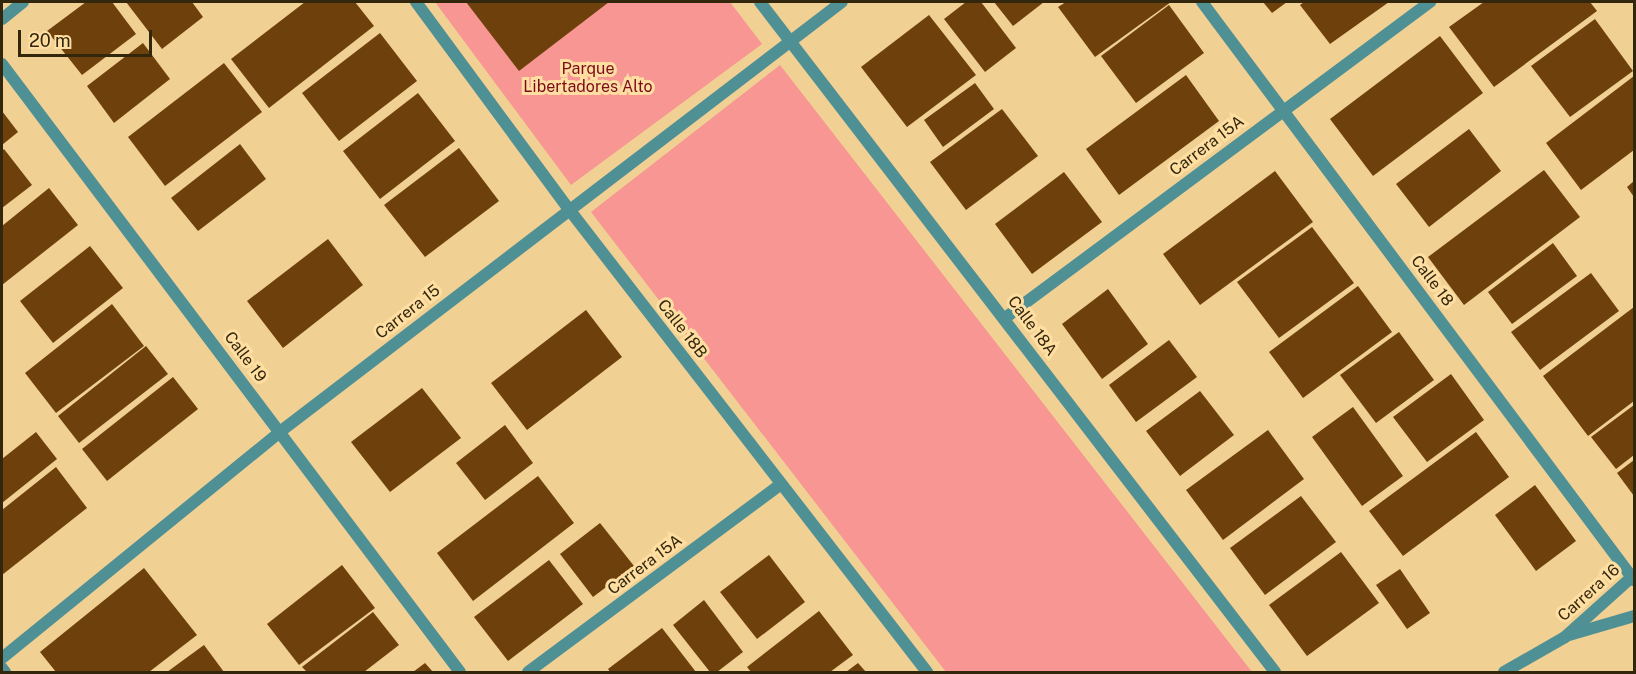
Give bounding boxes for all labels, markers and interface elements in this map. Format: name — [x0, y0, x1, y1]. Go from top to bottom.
scale bar — [21, 18, 154, 56]
text: 20 m — [29, 30, 71, 51]
park label: Parque Libertadores Alto — [523, 59, 653, 97]
street label: Carrera 15A — [1166, 112, 1248, 180]
street label: Calle 18 — [1407, 252, 1457, 310]
street label: Carrera 15 — [372, 281, 444, 343]
street label: Calle 18A — [1003, 292, 1061, 360]
street label: Calle 18B — [653, 296, 711, 362]
street label: Calle 19 — [220, 328, 270, 386]
street label: Carrera 15A — [604, 531, 686, 599]
street label: Carrera 16 — [1554, 560, 1624, 626]

